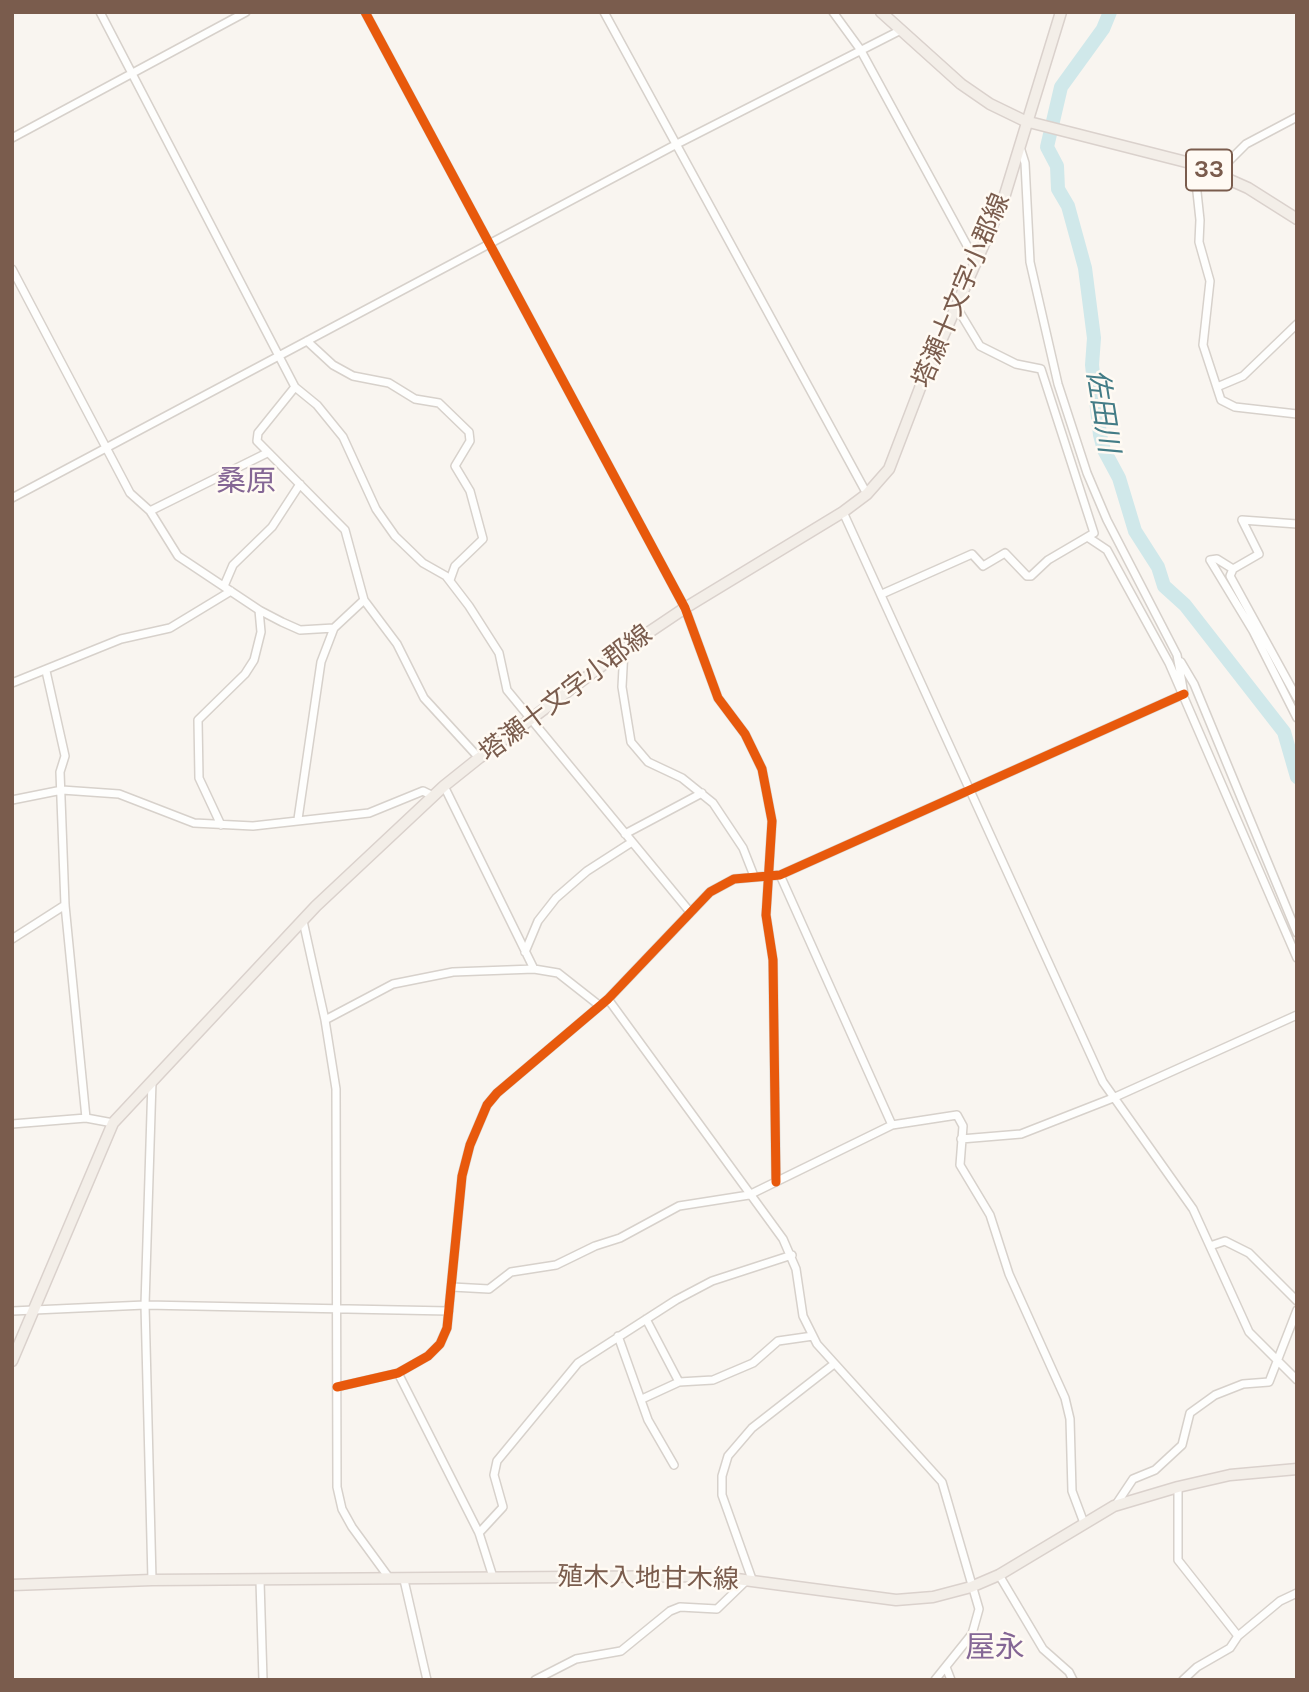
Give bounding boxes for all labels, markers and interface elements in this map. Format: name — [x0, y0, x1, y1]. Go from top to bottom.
road number: 33 — [1186, 150, 1232, 190]
street label: 塔瀬十文字小郡線 — [907, 189, 1017, 393]
water label: 佐田川 — [1079, 367, 1125, 455]
district label: 桑原 — [216, 464, 276, 500]
street label: 塔瀬十文字小郡線 — [474, 619, 658, 769]
street label: 殖木入地甘木線 — [557, 1562, 739, 1596]
district label: 屋永 — [965, 1630, 1025, 1666]

